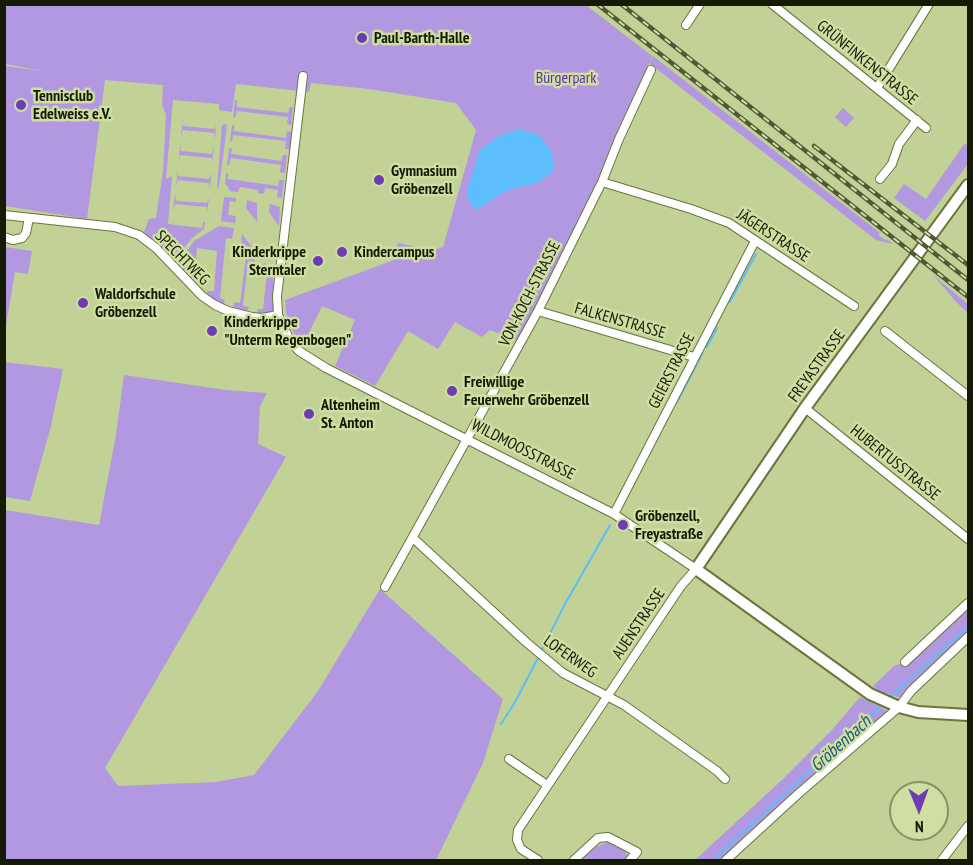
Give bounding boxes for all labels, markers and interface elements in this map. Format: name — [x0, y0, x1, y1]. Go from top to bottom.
street label: GRÜNFINKENSTRASSE — [813, 16, 921, 110]
place label: Paul-Barth-Halle — [374, 28, 470, 48]
marker: Paul-Barth-Halle — [355, 31, 369, 45]
park label: Bürgerpark — [536, 68, 596, 88]
place label: Tennisclub Edelweiss e.V. — [33, 86, 111, 124]
marker: Tennisclub Edelweiss e.V. — [14, 98, 28, 112]
place label: Gymnasium Gröbenzell — [391, 161, 457, 199]
marker: Gymnasium Gröbenzell — [372, 173, 386, 187]
street label: JÄGERSTRASSE — [733, 205, 813, 267]
street label: SPECHTWEG — [151, 227, 213, 289]
street label: VON-KOCH-STRASSE — [495, 238, 565, 350]
place label: Kinderkrippe Sterntaler — [232, 242, 306, 280]
place label: Kindercampus — [354, 242, 434, 262]
marker: Kindercampus — [335, 245, 349, 259]
marker: Kinderkrippe Sterntaler — [311, 254, 325, 268]
place label: Waldorfschule Gröbenzell — [95, 284, 176, 322]
marker: Waldorfschule Gröbenzell — [76, 296, 90, 310]
street label: FALKENSTRASSE — [572, 299, 668, 343]
place label: Kinderkrippe "Unterm Regenbogen" — [224, 312, 351, 350]
marker: Kinderkrippe "Unterm Regenbogen" — [205, 324, 219, 338]
street label: FREYASTRASSE — [784, 326, 850, 406]
street label: GEIERSTRASSE — [645, 330, 699, 412]
place label: Freiwillige Feuerwehr Gröbenzell — [464, 372, 589, 410]
marker: Freiwillige Feuerwehr Gröbenzell — [445, 384, 459, 398]
place label: Altenheim St. Anton — [321, 395, 380, 433]
marker: Altenheim St. Anton — [302, 407, 316, 421]
street label: WILDMOOSSTRASSE — [468, 416, 578, 484]
street label: HUBERTUSSTRASSE — [846, 421, 944, 505]
place label: Gröbenzell, Freyastraße — [635, 506, 703, 544]
marker: Gröbenzell, Freyastraße — [616, 518, 630, 532]
street label: AUENSTRASSE — [608, 585, 670, 663]
street label: LOFERWEG — [540, 632, 600, 682]
water label: Gröbenbach — [806, 711, 876, 777]
north arrow — [889, 781, 949, 841]
text: N — [915, 817, 924, 837]

